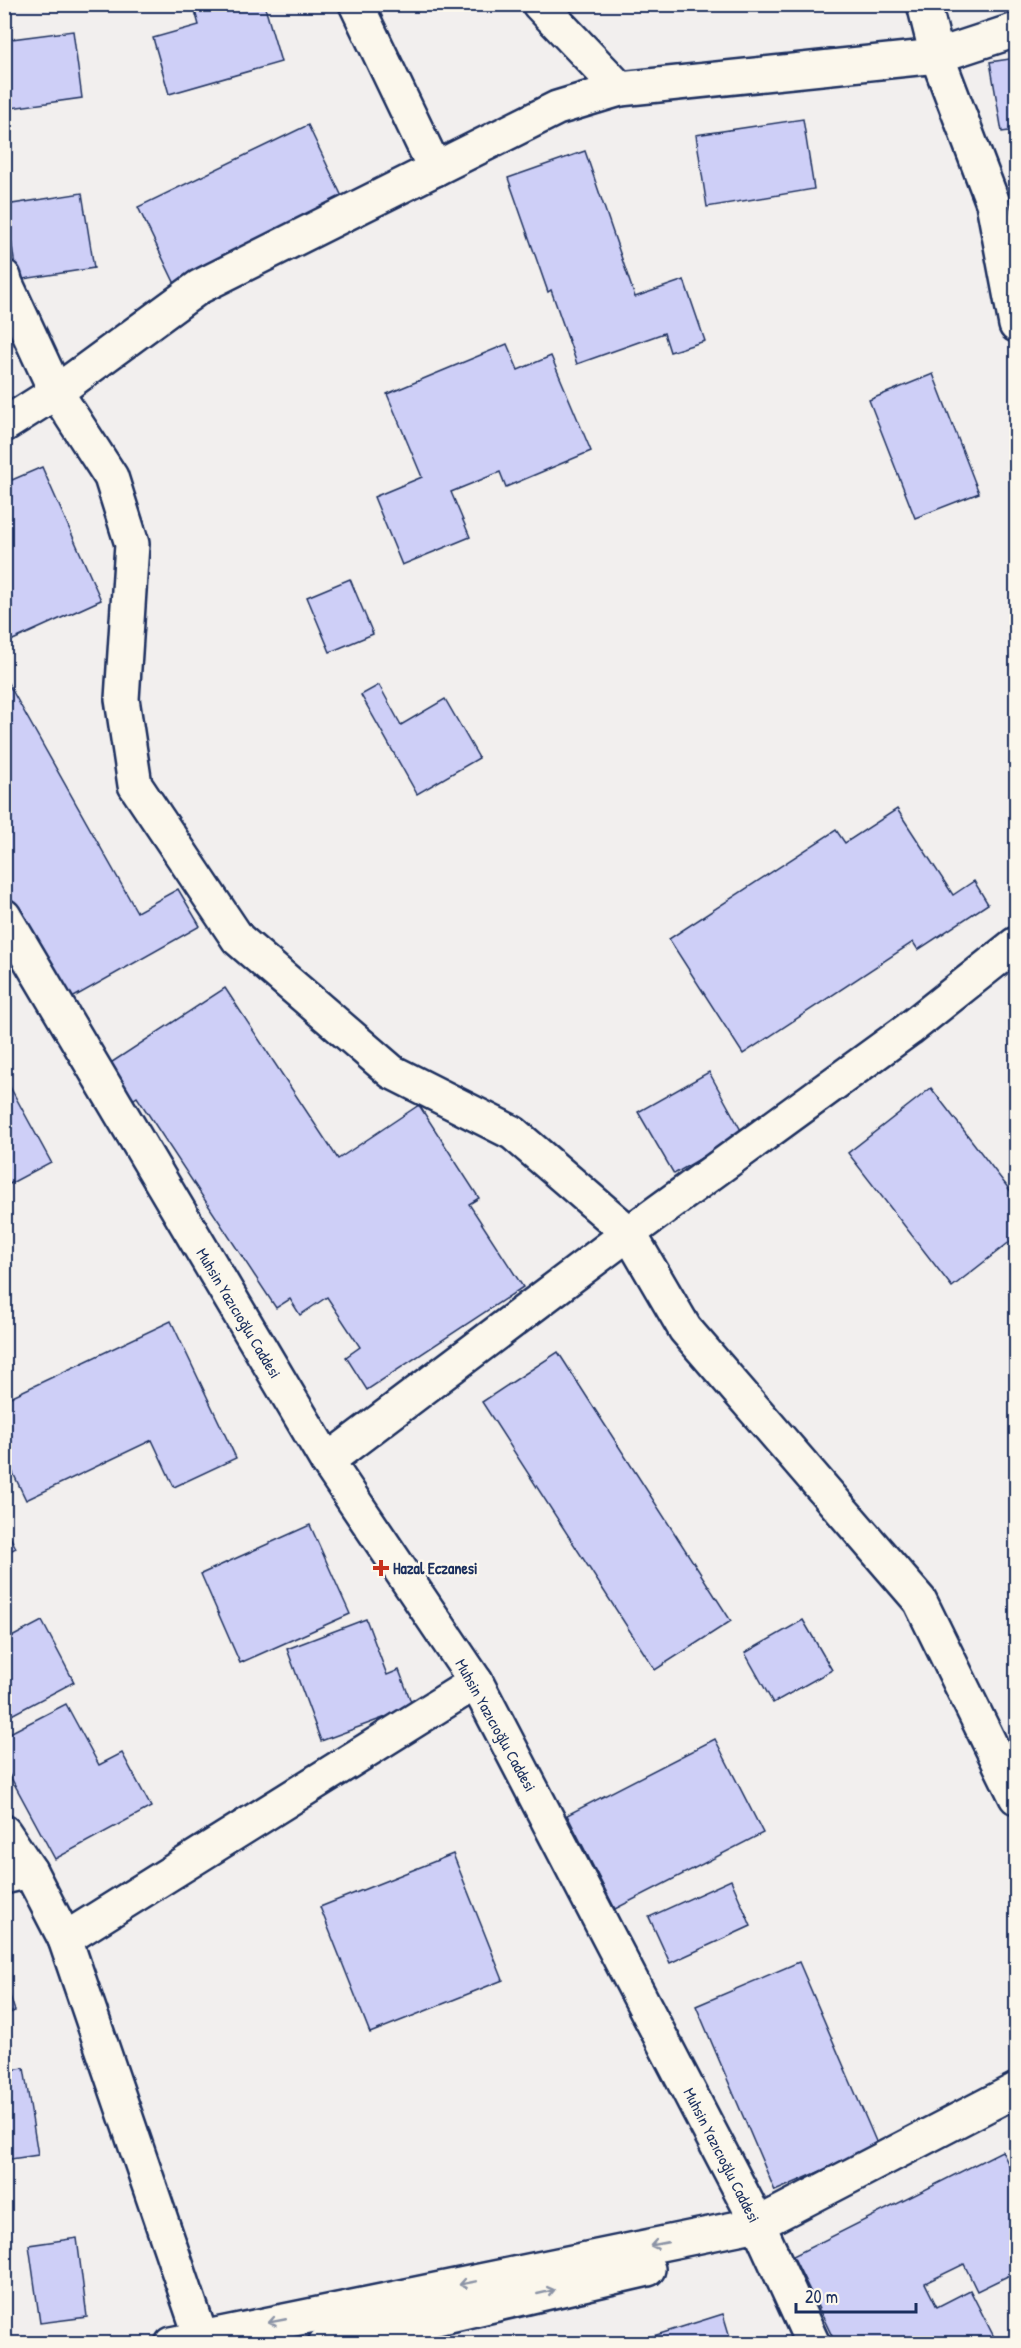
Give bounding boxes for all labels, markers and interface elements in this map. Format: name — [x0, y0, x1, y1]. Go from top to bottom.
street label: Muhsin Yazıcıoğlu Caddesi — [191, 1244, 287, 1382]
place label: Hazal Eczanesi — [393, 1557, 478, 1579]
marker: Hazal Eczanesi — [374, 1561, 388, 1575]
street label: Muhsin Yazıcıoğlu Caddesi — [450, 1655, 542, 1795]
street label: Muhsin Yazıcıoğlu Caddesi — [679, 2084, 765, 2226]
one-way arrow — [650, 2239, 670, 2250]
scale bar — [796, 2276, 916, 2314]
one-way arrow — [459, 2278, 479, 2289]
text: 20 m — [805, 2284, 838, 2309]
one-way arrow — [536, 2286, 555, 2298]
one-way arrow — [268, 2316, 287, 2327]

